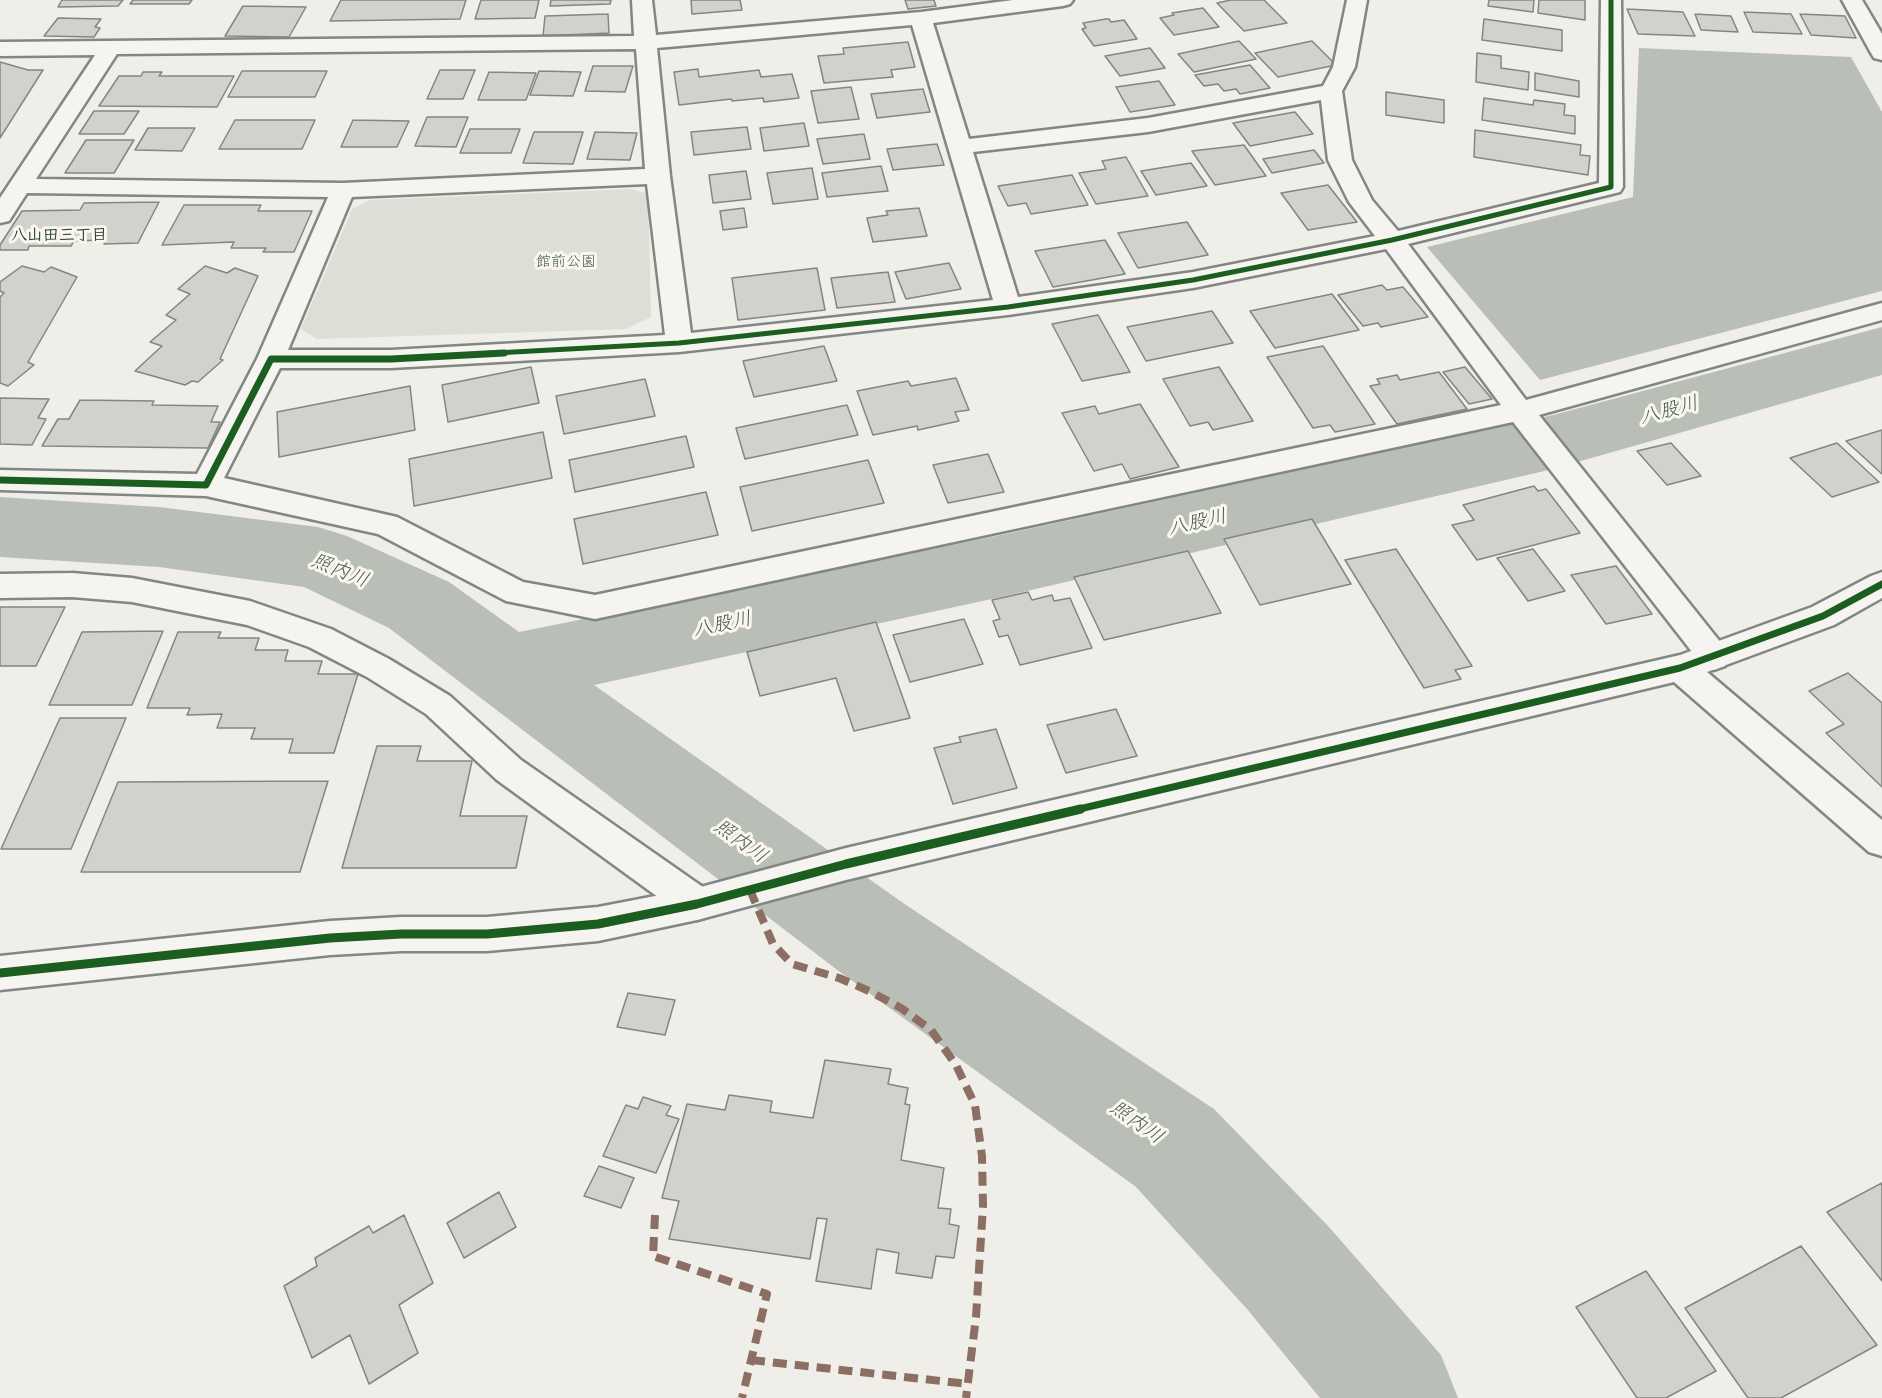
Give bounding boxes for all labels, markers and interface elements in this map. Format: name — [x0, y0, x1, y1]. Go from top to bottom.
district label: 八山田三丁目 — [11, 225, 107, 245]
park label: 館前公園 — [536, 252, 596, 270]
water label: 八股川 — [1637, 391, 1701, 429]
water label: 八股川 — [1165, 504, 1229, 540]
water label: 照内川 — [308, 548, 372, 592]
water label: 八股川 — [690, 606, 754, 642]
water label: 照内川 — [710, 814, 772, 868]
water label: 照内川 — [1106, 1095, 1168, 1149]

